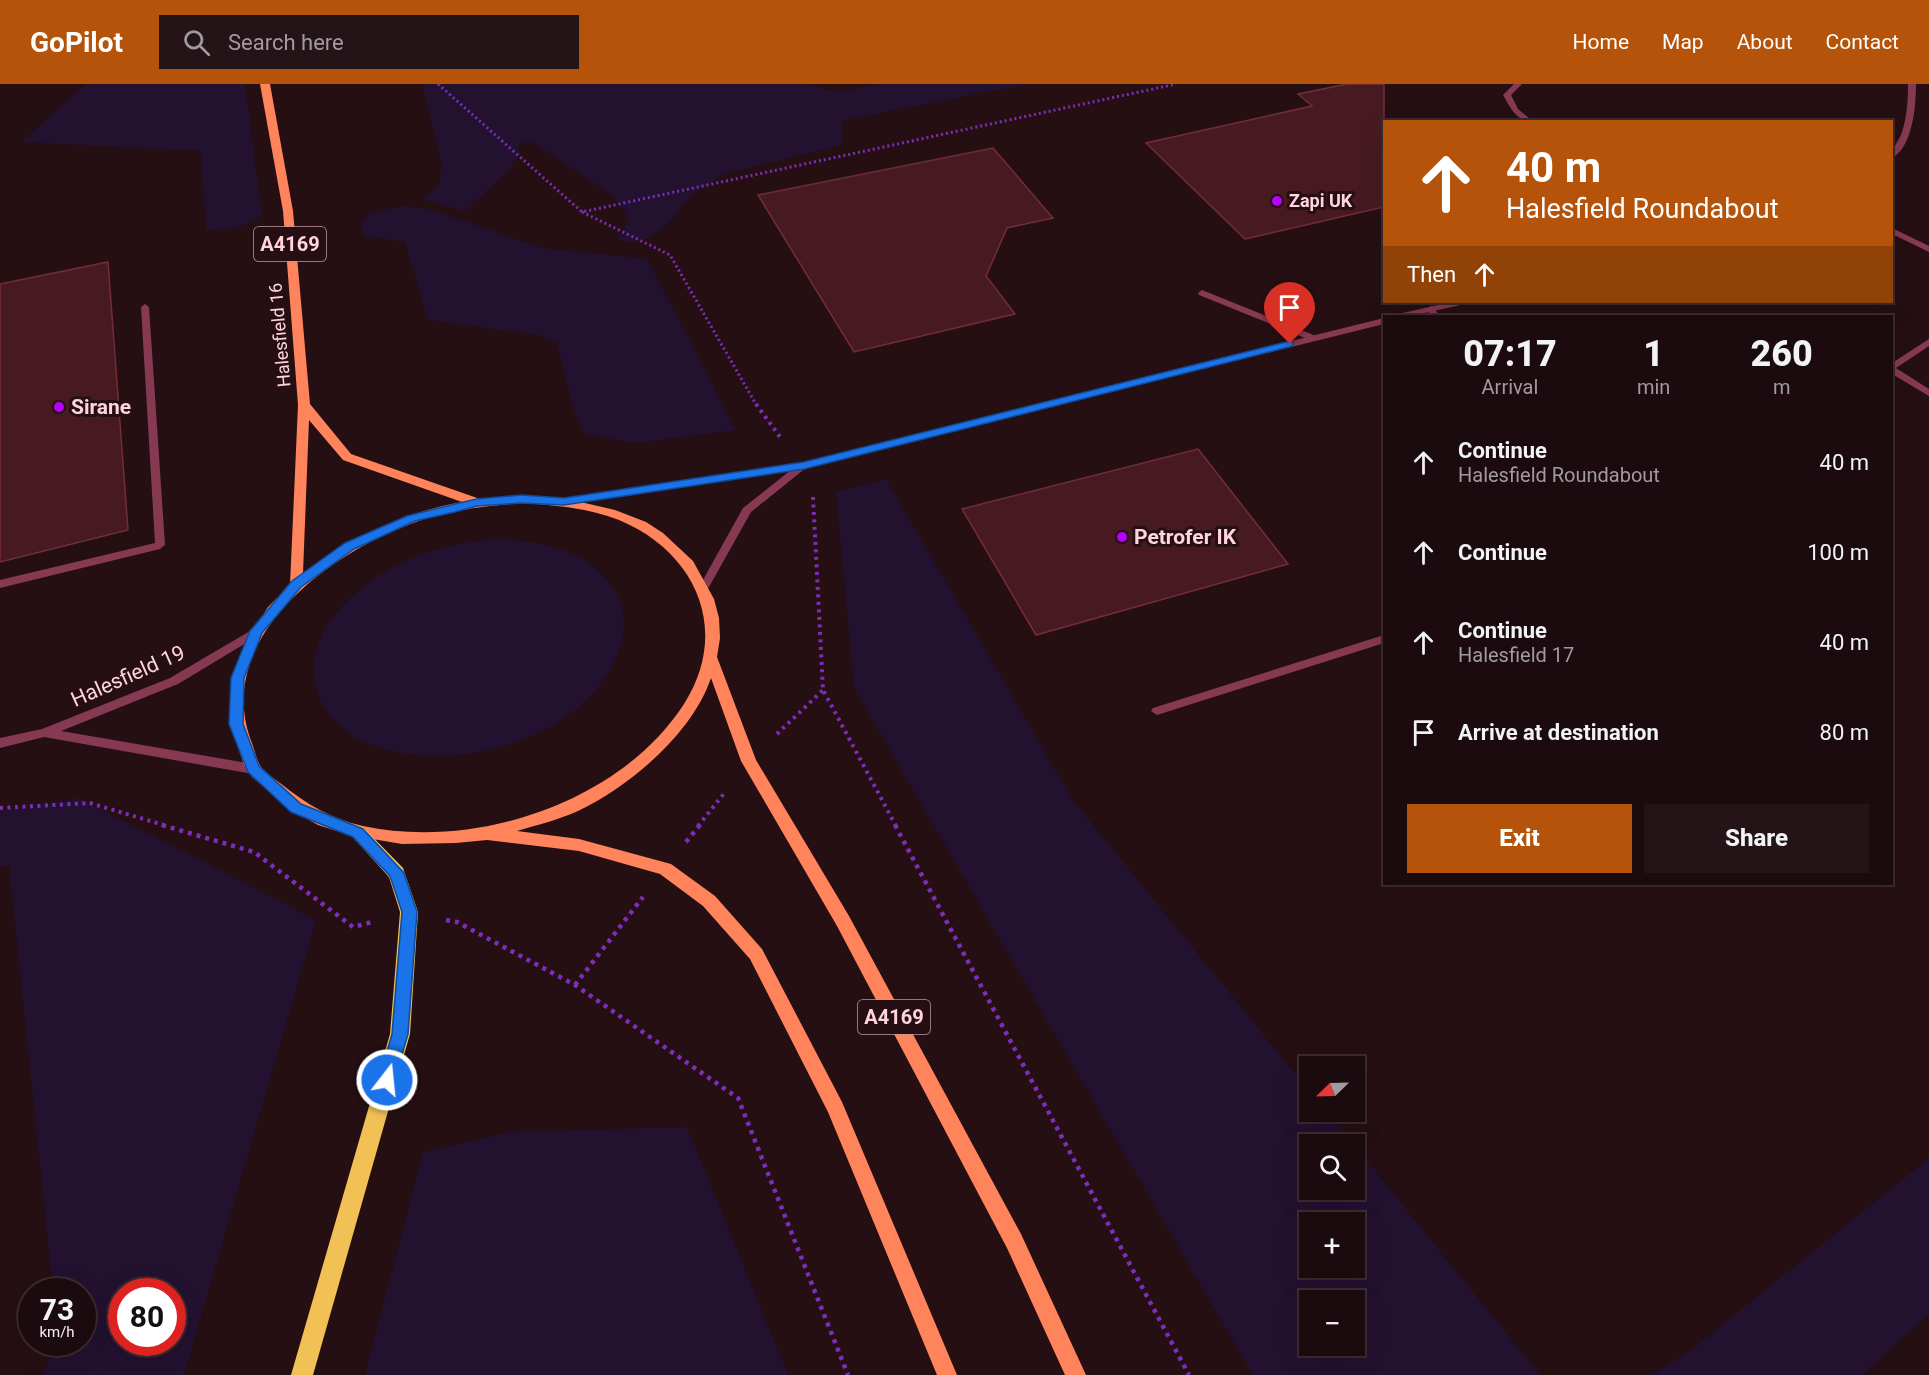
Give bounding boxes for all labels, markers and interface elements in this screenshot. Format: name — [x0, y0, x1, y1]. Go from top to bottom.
search box — [159, 15, 579, 69]
text: GoPilot — [30, 26, 123, 59]
icon: search — [180, 26, 213, 59]
text: Search here — [228, 30, 344, 55]
text: Home — [1573, 30, 1629, 54]
text: Map — [1662, 30, 1704, 54]
text: About — [1737, 30, 1793, 54]
text: Contact — [1826, 30, 1899, 54]
text: 40 m — [1506, 143, 1601, 192]
icon: ahead — [1407, 144, 1485, 222]
place label: Zapi UK — [1289, 190, 1353, 211]
text: Halesfield Roundabout — [1506, 193, 1779, 225]
marker: Zapi UK — [1270, 194, 1284, 208]
road number: A4169 — [254, 227, 326, 261]
icon: ahead — [1468, 258, 1501, 291]
text: Then — [1407, 262, 1456, 287]
street label: Halesfield 16 — [264, 282, 295, 388]
pin — [1264, 282, 1315, 344]
icon: arrive — [1273, 291, 1306, 324]
text: 07:17 — [1463, 333, 1557, 375]
text: 1 — [1643, 333, 1664, 375]
text: 260 — [1751, 333, 1813, 375]
text: Arrival — [1482, 375, 1538, 399]
text: min — [1637, 375, 1670, 399]
text: m — [1773, 375, 1790, 399]
place label: Sirane — [71, 395, 131, 419]
marker: Sirane — [52, 400, 66, 414]
text: Continue — [1458, 438, 1547, 463]
icon: ahead — [1407, 446, 1440, 479]
text: 40 m — [1820, 450, 1869, 475]
text: Halesfield Roundabout — [1458, 463, 1660, 487]
place label: Petrofer IK — [1134, 525, 1237, 549]
marker: Petrofer IK — [1115, 530, 1129, 544]
icon: ahead — [1407, 536, 1440, 569]
text: Continue — [1458, 540, 1547, 565]
text: 100 m — [1807, 540, 1869, 565]
text: Continue — [1458, 618, 1547, 643]
icon: ahead — [1407, 626, 1440, 659]
text: 40 m — [1820, 630, 1869, 655]
street label: Halesfield 19 — [67, 640, 189, 712]
text: Halesfield 17 — [1458, 643, 1574, 667]
icon: arrive — [1407, 716, 1440, 749]
text: Arrive at destination — [1458, 720, 1659, 745]
text: 80 m — [1820, 720, 1869, 745]
button: Exit — [1407, 804, 1632, 873]
button: Share — [1644, 804, 1869, 873]
road number: A4169 — [858, 1000, 930, 1034]
position arrow — [355, 1048, 419, 1112]
north arrow — [1299, 1056, 1365, 1122]
map controls — [1299, 1056, 1365, 1356]
button: search — [1299, 1134, 1365, 1200]
button: + — [1299, 1212, 1365, 1278]
speed limit sign: 80 — [108, 1278, 186, 1356]
button: − — [1299, 1290, 1365, 1356]
text: 73 — [40, 1292, 74, 1327]
text: km/h — [39, 1323, 75, 1341]

